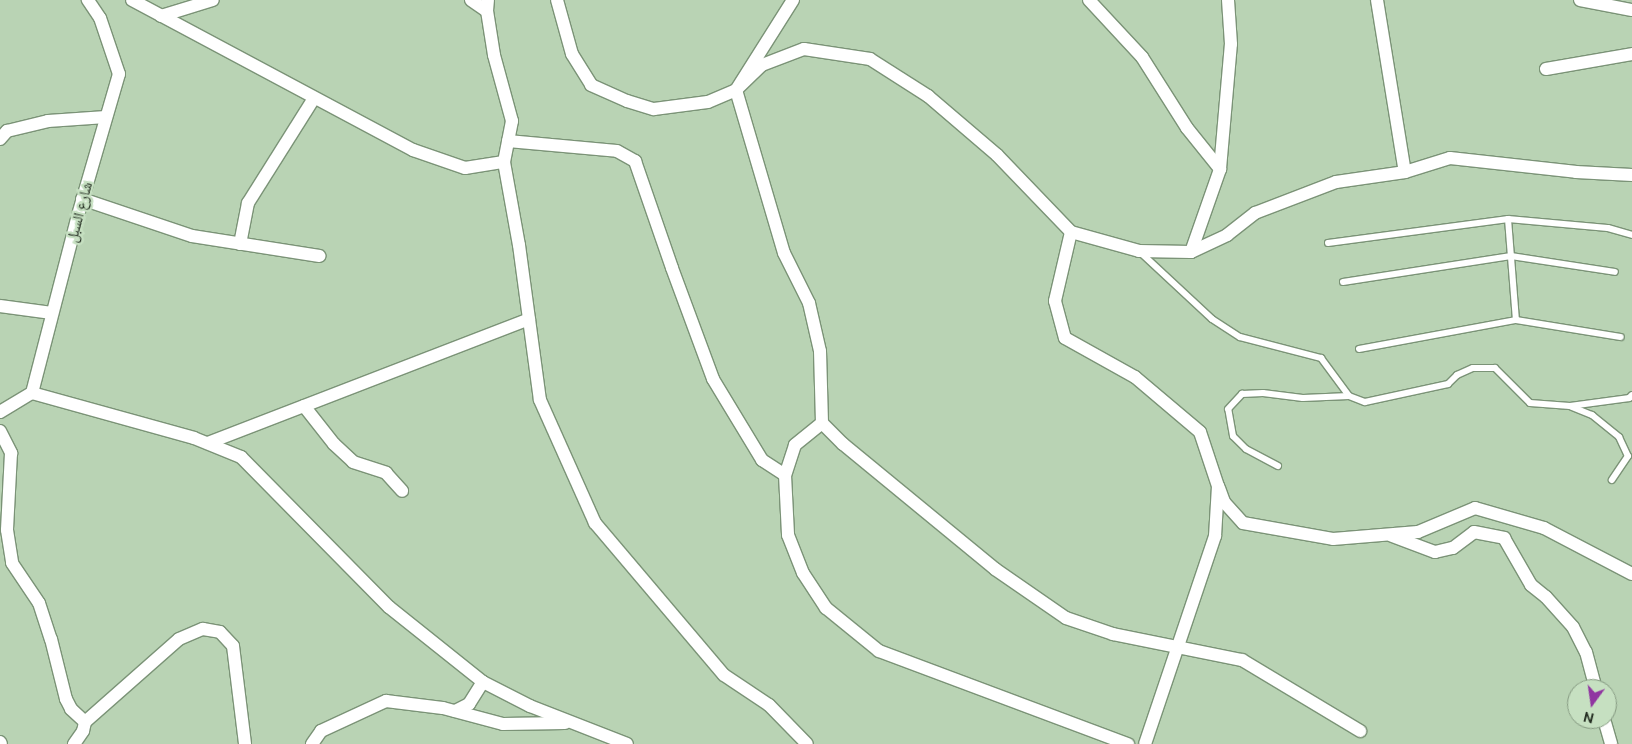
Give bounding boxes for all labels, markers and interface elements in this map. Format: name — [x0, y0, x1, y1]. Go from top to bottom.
street label: شارع السبل — [62, 180, 96, 244]
north arrow — [1567, 679, 1617, 729]
text: N — [1582, 709, 1596, 727]

